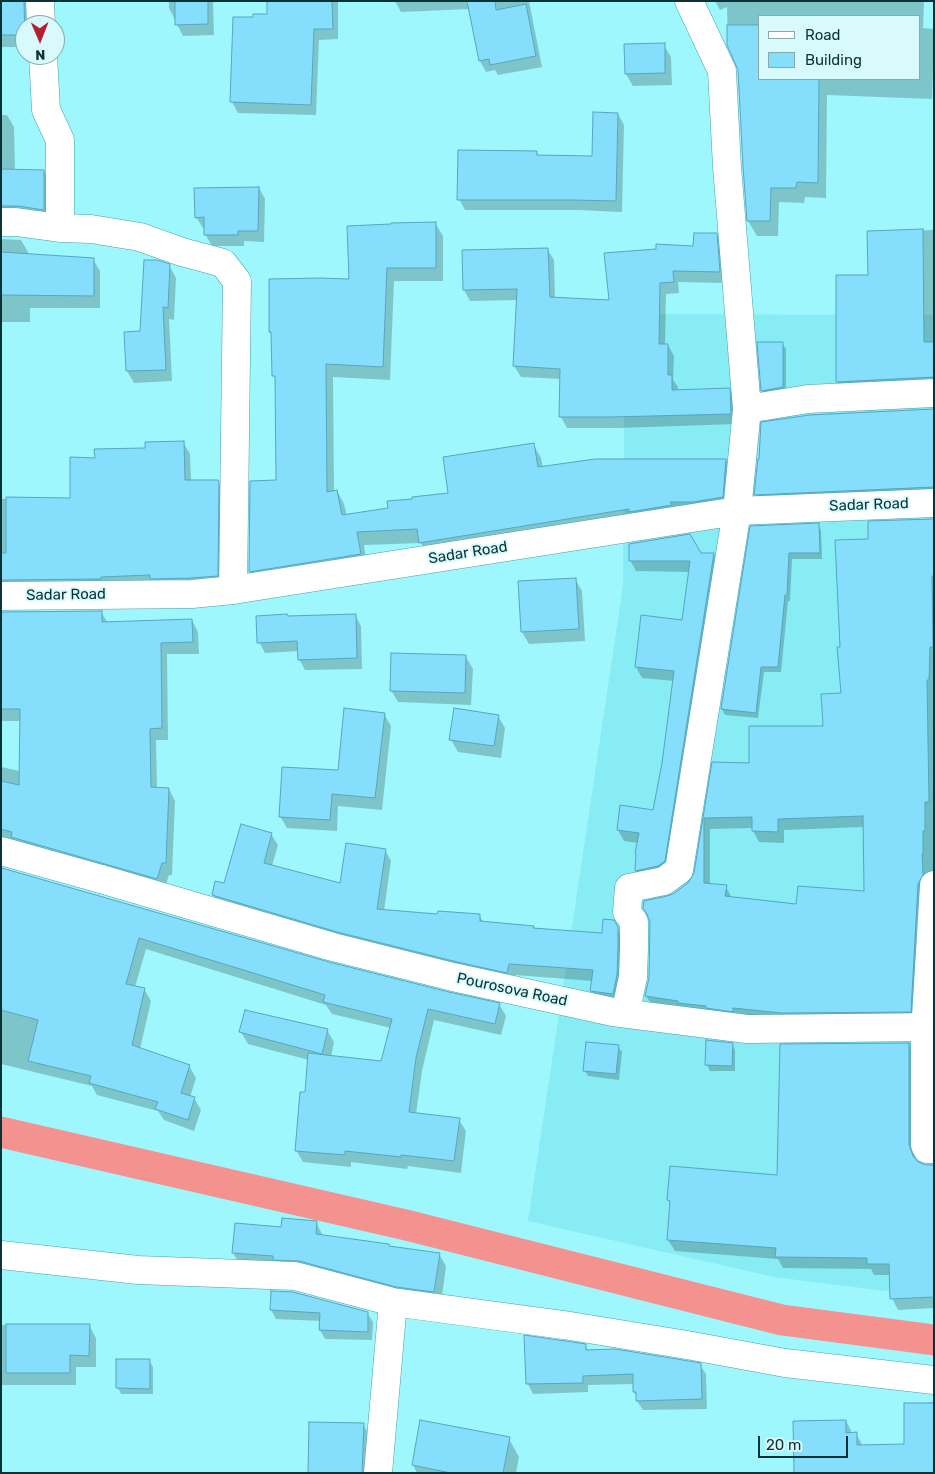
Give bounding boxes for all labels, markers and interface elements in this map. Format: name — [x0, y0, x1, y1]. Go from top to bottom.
north arrow — [15, 15, 65, 65]
legend — [758, 15, 920, 80]
text: Road — [805, 26, 841, 44]
text: N — [35, 46, 45, 63]
text: Building — [805, 51, 862, 69]
street label: Sadar Road — [829, 495, 909, 515]
street label: Sadar Road — [427, 538, 509, 568]
street label: Sadar Road — [26, 585, 106, 605]
street label: Pourosova Road — [455, 969, 569, 1011]
scale bar — [760, 1426, 850, 1458]
text: 20 m — [766, 1436, 801, 1454]

